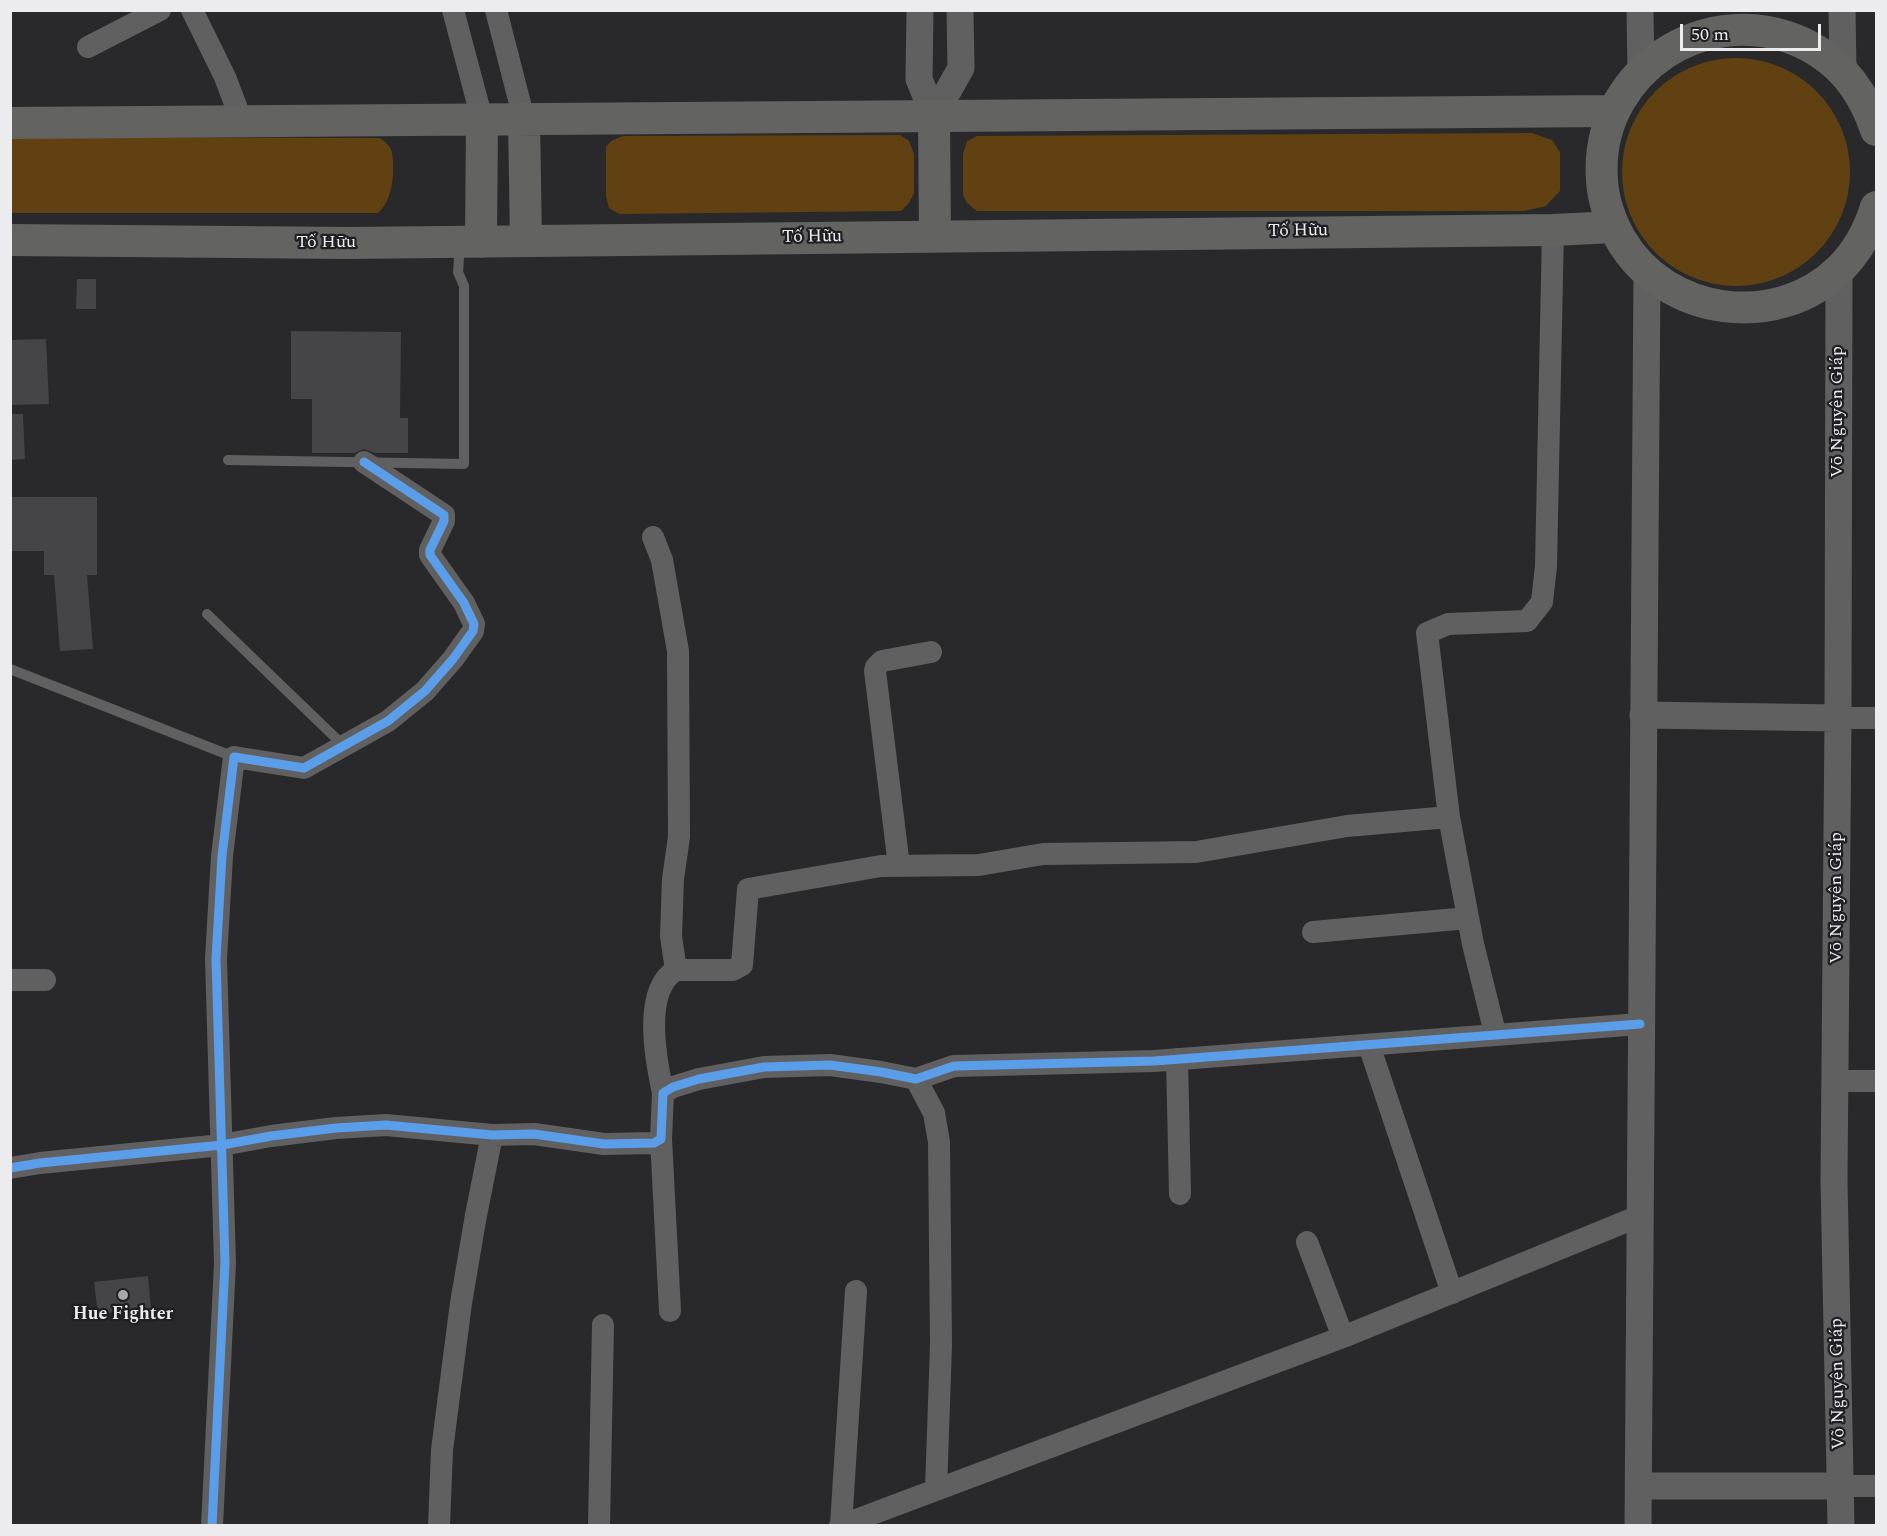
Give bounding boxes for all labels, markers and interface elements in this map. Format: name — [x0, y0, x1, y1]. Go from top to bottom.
scale bar — [1683, 12, 1824, 50]
text: 50 m — [1691, 21, 1729, 48]
street label: Tố Hữu — [1268, 221, 1328, 243]
street label: Tố Hữu — [782, 227, 842, 249]
street label: Tố Hữu — [296, 232, 356, 254]
street label: Võ Nguyên Giáp — [1827, 346, 1849, 478]
street label: Võ Nguyên Giáp — [1826, 832, 1848, 964]
marker: Hue Fighter — [116, 1288, 130, 1302]
place label: Hue Fighter — [73, 1304, 173, 1326]
street label: Võ Nguyên Giáp — [1827, 1318, 1851, 1450]

